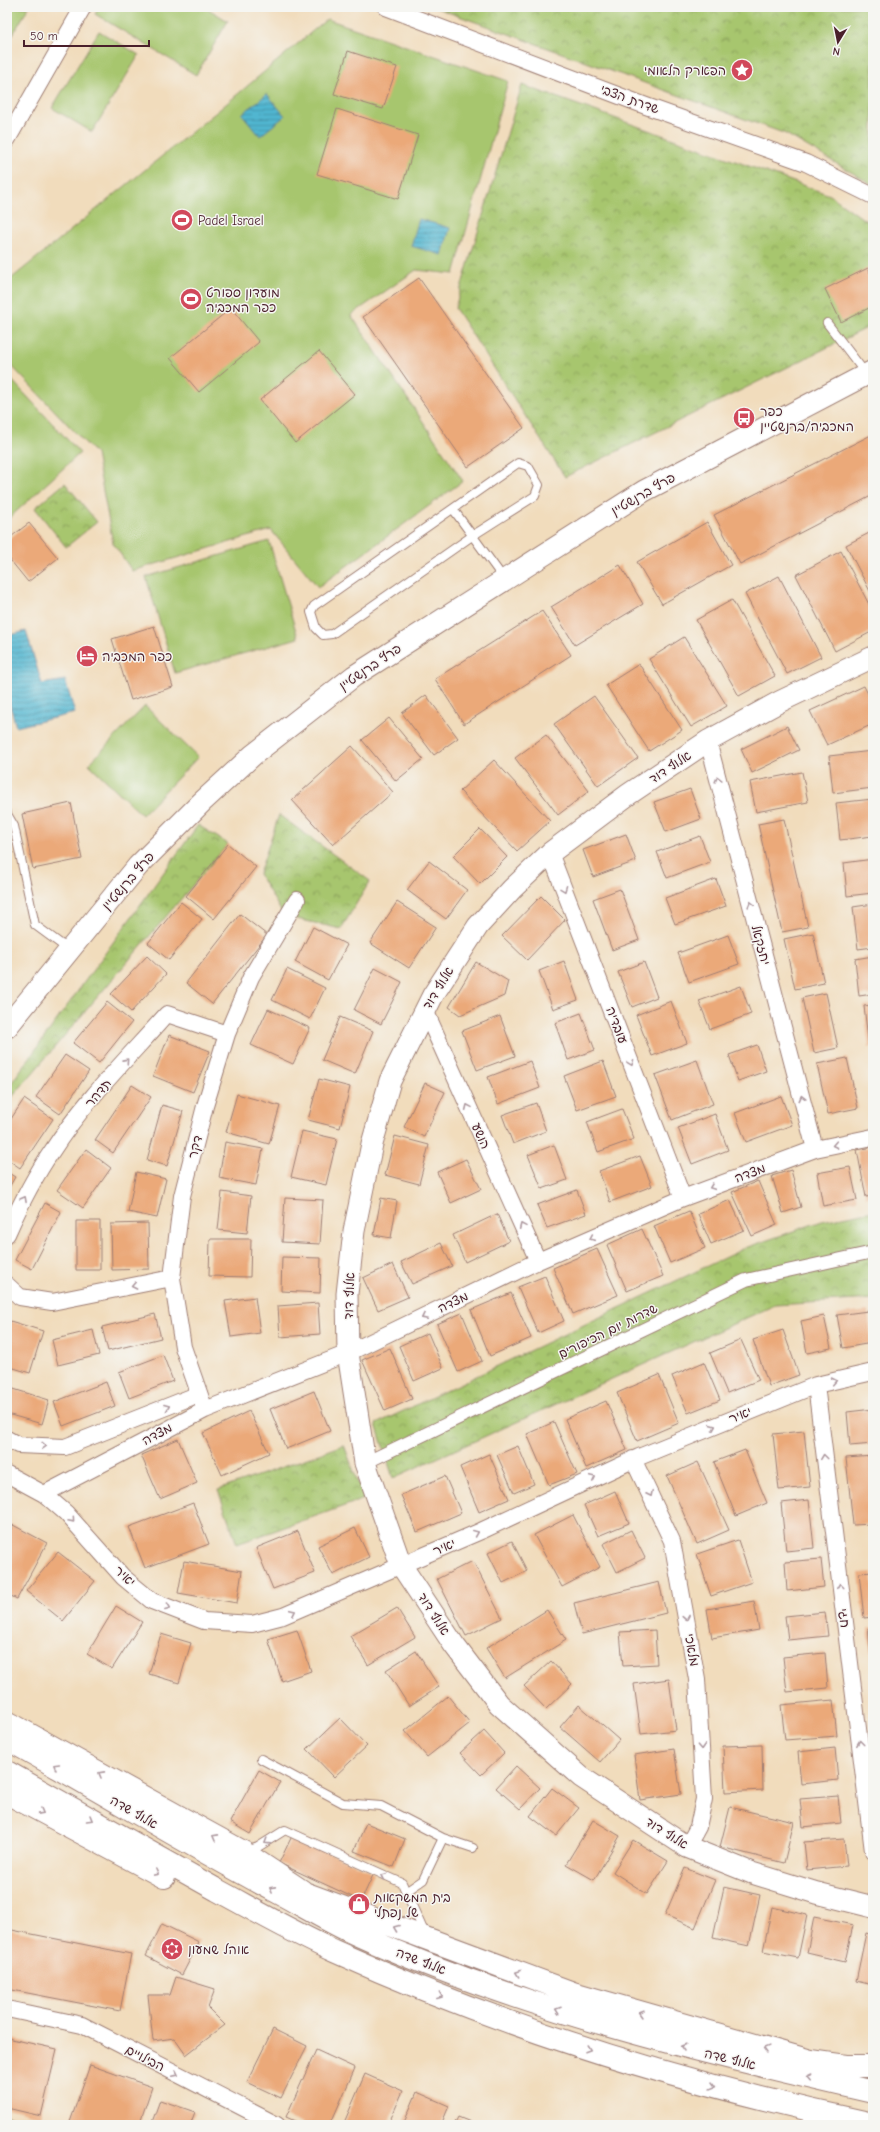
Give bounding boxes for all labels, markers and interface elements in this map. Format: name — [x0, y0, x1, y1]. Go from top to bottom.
scale bar — [24, 22, 149, 48]
north arrow — [818, 22, 858, 62]
text: 50 m — [30, 29, 58, 43]
text: N — [832, 44, 841, 58]
place icon: הפארק הלאומי — [729, 57, 755, 83]
place label: הפארק הלאומי — [644, 63, 726, 78]
street label: שדרת הצבי — [599, 81, 661, 117]
sports icon: Padel Israel — [169, 207, 195, 233]
place label: Padel Israel — [198, 213, 264, 228]
place label: מועדון ספורט כפר המכביה — [206, 285, 280, 315]
sports icon: מועדון ספורט כפר המכביה — [178, 286, 204, 312]
place label: כפר המכביה/ברנשטיין — [760, 404, 854, 434]
bus stop icon: כפר המכביה/ברנשטיין — [731, 405, 757, 431]
street label: פרץ ברנשטיין — [608, 469, 678, 518]
street label: פרץ ברנשטיין — [336, 641, 404, 693]
hotel icon: כפר המכביה — [74, 643, 100, 669]
place label: כפר המכביה — [102, 649, 172, 664]
street label: אלוף דוד — [646, 748, 694, 786]
one-way arrow — [714, 776, 723, 783]
street label: פרץ ברנשטיין — [99, 849, 157, 913]
one-way arrow — [560, 886, 568, 893]
one-way arrow — [747, 901, 756, 908]
street label: יחזקאל — [748, 923, 774, 967]
street label: אלוף דוד — [419, 964, 457, 1012]
street label: עובדיה — [603, 1005, 631, 1046]
one-way arrow — [121, 1058, 128, 1065]
one-way arrow — [626, 1059, 634, 1066]
street label: תדהר — [82, 1076, 114, 1110]
one-way arrow — [798, 1095, 806, 1101]
one-way arrow — [465, 1104, 473, 1112]
street label: הושע — [469, 1121, 493, 1151]
street label: דקר — [185, 1134, 205, 1160]
one-way arrow — [832, 1141, 838, 1149]
street label: מצדה — [732, 1160, 768, 1186]
one-way arrow — [709, 1183, 716, 1191]
one-way arrow — [19, 1195, 27, 1203]
one-way arrow — [519, 1222, 527, 1230]
one-way arrow — [589, 1233, 596, 1241]
street label: אלוף דוד — [341, 1272, 357, 1320]
one-way arrow — [131, 1281, 137, 1289]
street label: מצדה — [435, 1288, 471, 1316]
street label: שדרות יום הכיפורים — [556, 1300, 660, 1362]
one-way arrow — [421, 1312, 428, 1320]
one-way arrow — [831, 1377, 837, 1385]
one-way arrow — [163, 1403, 170, 1411]
street label: יאיר — [726, 1404, 754, 1426]
street label: מצדה — [139, 1420, 175, 1448]
one-way arrow — [709, 1423, 716, 1431]
one-way arrow — [41, 1442, 47, 1450]
one-way arrow — [820, 1454, 829, 1460]
one-way arrow — [589, 1475, 597, 1483]
one-way arrow — [645, 1490, 653, 1497]
one-way arrow — [68, 1516, 75, 1523]
one-way arrow — [471, 1530, 479, 1538]
street label: יאיר — [430, 1536, 458, 1558]
street label: יאיר — [111, 1563, 139, 1589]
one-way arrow — [836, 1583, 845, 1589]
street label: אלוף דוד — [415, 1590, 453, 1638]
one-way arrow — [164, 1602, 171, 1610]
street label: חגי — [835, 1608, 853, 1628]
one-way arrow — [289, 1609, 296, 1617]
one-way arrow — [681, 1615, 690, 1621]
street label: מלאכי — [682, 1632, 702, 1668]
one-way arrow — [856, 1740, 865, 1746]
one-way arrow — [696, 1744, 705, 1750]
one-way arrow — [52, 1764, 60, 1771]
one-way arrow — [98, 1771, 105, 1778]
street label: אלוף שדה — [108, 1792, 160, 1832]
one-way arrow — [37, 1807, 44, 1814]
one-way arrow — [85, 1814, 93, 1821]
street label: אלוף דוד — [643, 1814, 691, 1852]
one-way arrow — [212, 1834, 219, 1841]
one-way arrow — [264, 1837, 271, 1844]
one-way arrow — [152, 1868, 159, 1876]
one-way arrow — [381, 1872, 388, 1880]
one-way arrow — [268, 1886, 276, 1894]
place label: בית המשקאות של נפתלי — [373, 1890, 451, 1921]
shop icon: בית המשקאות של נפתלי — [346, 1891, 372, 1917]
one-way arrow — [392, 1924, 399, 1932]
synagogue icon: אוהל שמעון — [159, 1936, 185, 1962]
place label: אוהל שמעון — [188, 1942, 249, 1957]
street label: אלוף שדה — [394, 1945, 448, 1977]
one-way arrow — [514, 1969, 521, 1977]
one-way arrow — [436, 1991, 443, 1999]
one-way arrow — [555, 2007, 562, 2015]
one-way arrow — [638, 2009, 645, 2018]
street label: הבילויים — [123, 2042, 167, 2074]
one-way arrow — [680, 2043, 687, 2052]
one-way arrow — [585, 2044, 592, 2053]
street label: אלוף שדה — [703, 2045, 757, 2073]
one-way arrow — [763, 2045, 770, 2054]
one-way arrow — [172, 2069, 180, 2077]
one-way arrow — [806, 2074, 813, 2082]
one-way arrow — [710, 2081, 716, 2089]

